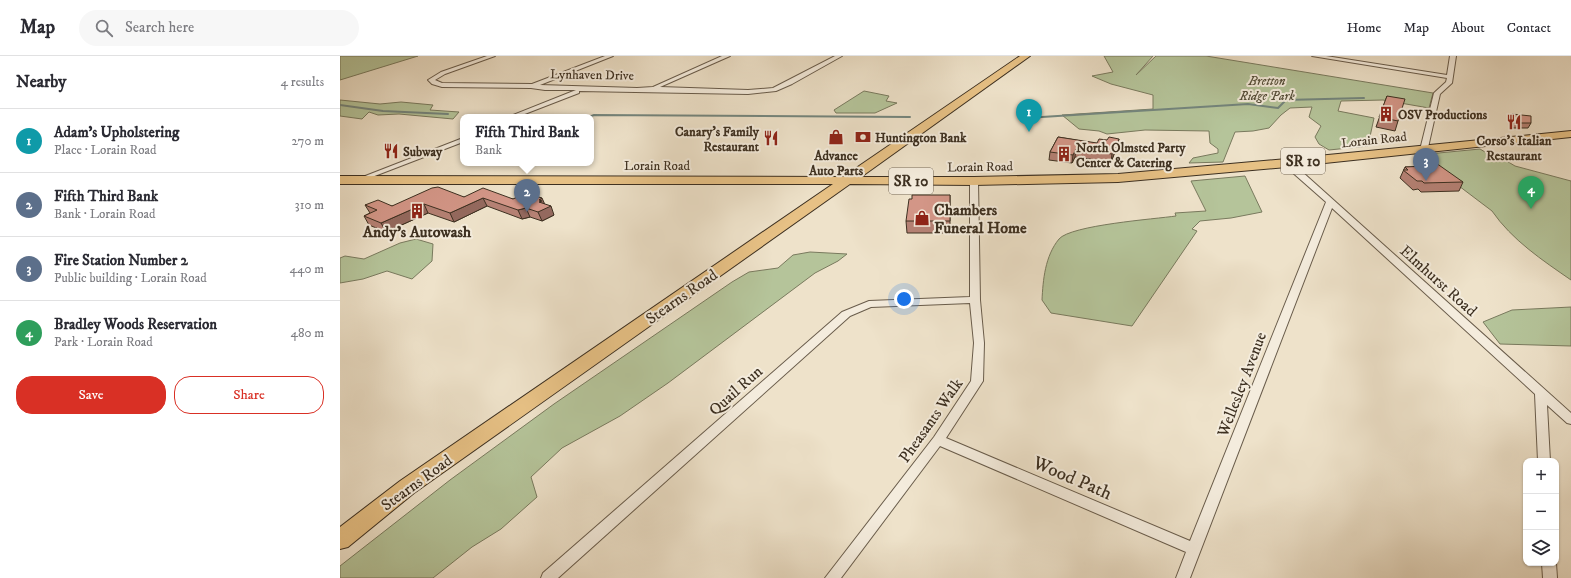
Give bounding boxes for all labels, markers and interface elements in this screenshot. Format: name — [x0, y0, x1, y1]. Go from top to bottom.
search box — [79, 10, 359, 46]
text: Map — [20, 16, 55, 39]
icon: search — [93, 17, 115, 39]
text: Search here — [125, 18, 194, 37]
text: Home — [1347, 19, 1381, 37]
text: Map — [1403, 19, 1429, 37]
text: About — [1451, 19, 1485, 37]
text: Contact — [1507, 19, 1551, 37]
street label: Lynhaven Drive — [550, 66, 634, 84]
text: Nearby — [16, 71, 66, 93]
park label: Bretton Ridge Park — [1238, 73, 1295, 104]
text: 4 results — [281, 74, 324, 90]
pin: 1 — [1016, 99, 1042, 132]
building icon: OSV Productions — [1377, 105, 1395, 123]
place label: OSV Productions — [1398, 107, 1488, 123]
restaurant icon: Corso's Italian Restaurant — [1505, 113, 1523, 131]
popup — [460, 114, 594, 166]
text: Adam's Upholstering — [54, 123, 179, 142]
text: Fifth Third Bank — [475, 123, 579, 142]
place label: Canary's Family Restaurant — [675, 124, 760, 155]
shop icon: Advance Auto Parts — [827, 128, 845, 146]
bank icon: Huntington Bank — [854, 128, 872, 146]
restaurant icon: Canary's Family Restaurant — [762, 129, 780, 147]
street label: Lorain Road — [1341, 129, 1408, 151]
place label: Huntington Bank — [875, 130, 967, 147]
text: 1 — [27, 133, 31, 149]
text: 270 m — [292, 133, 324, 149]
place label: Corso's Italian Restaurant — [1476, 133, 1552, 164]
place label: North Olmsted Party Center & Catering — [1076, 140, 1186, 172]
text: Place · Lorain Road — [54, 142, 156, 158]
restaurant icon: Subway — [382, 142, 400, 160]
text: Bank — [475, 142, 502, 158]
place label: Subway — [403, 144, 443, 161]
building icon: North Olmsted Party Center & Catering — [1055, 145, 1073, 163]
place label: Advance Auto Parts — [808, 148, 864, 179]
road number: SR 10 — [1281, 148, 1325, 174]
pin: 3 — [1413, 148, 1439, 181]
street label: Lorain Road — [624, 158, 690, 174]
street label: Lorain Road — [947, 158, 1014, 176]
road number: SR 10 — [889, 168, 933, 194]
pin: 4 — [1518, 176, 1544, 209]
pin: 2 — [514, 179, 540, 212]
text: Fifth Third Bank — [54, 187, 158, 206]
text: 2 — [26, 197, 32, 213]
text: 310 m — [295, 197, 324, 213]
place label: Chambers Funeral Home — [934, 200, 1027, 238]
building icon: Andy's Autowash — [408, 202, 426, 220]
text: Bank · Lorain Road — [54, 206, 156, 222]
shop icon: Chambers Funeral Home — [913, 209, 931, 227]
place label: Andy's Autowash — [362, 222, 472, 242]
street label: Elmhurst Road — [1396, 241, 1481, 321]
text: Fire Station Number 2 — [54, 251, 188, 270]
text: 3 — [27, 261, 31, 277]
text: 440 m — [289, 261, 324, 277]
street label: Stearns Road — [642, 265, 721, 329]
text: Public building · Lorain Road — [54, 270, 207, 286]
your location — [894, 289, 914, 309]
text: Bradley Woods Reservation — [54, 315, 217, 334]
text: 4 — [25, 325, 33, 341]
text: 480 m — [290, 325, 324, 341]
street label: Wellesley Avenue — [1212, 329, 1271, 440]
text: Park · Lorain Road — [54, 334, 153, 350]
street label: Quail Run — [705, 361, 767, 420]
street label: Pheasants Walk — [894, 374, 967, 467]
button: Save — [16, 376, 166, 414]
button: Share — [174, 376, 324, 414]
street label: Stearns Road — [377, 450, 456, 515]
street label: Wood Path — [1028, 451, 1115, 505]
map controls — [1523, 458, 1559, 566]
button: + — [1523, 458, 1559, 494]
button: − — [1523, 494, 1559, 530]
button: layers — [1523, 530, 1559, 566]

